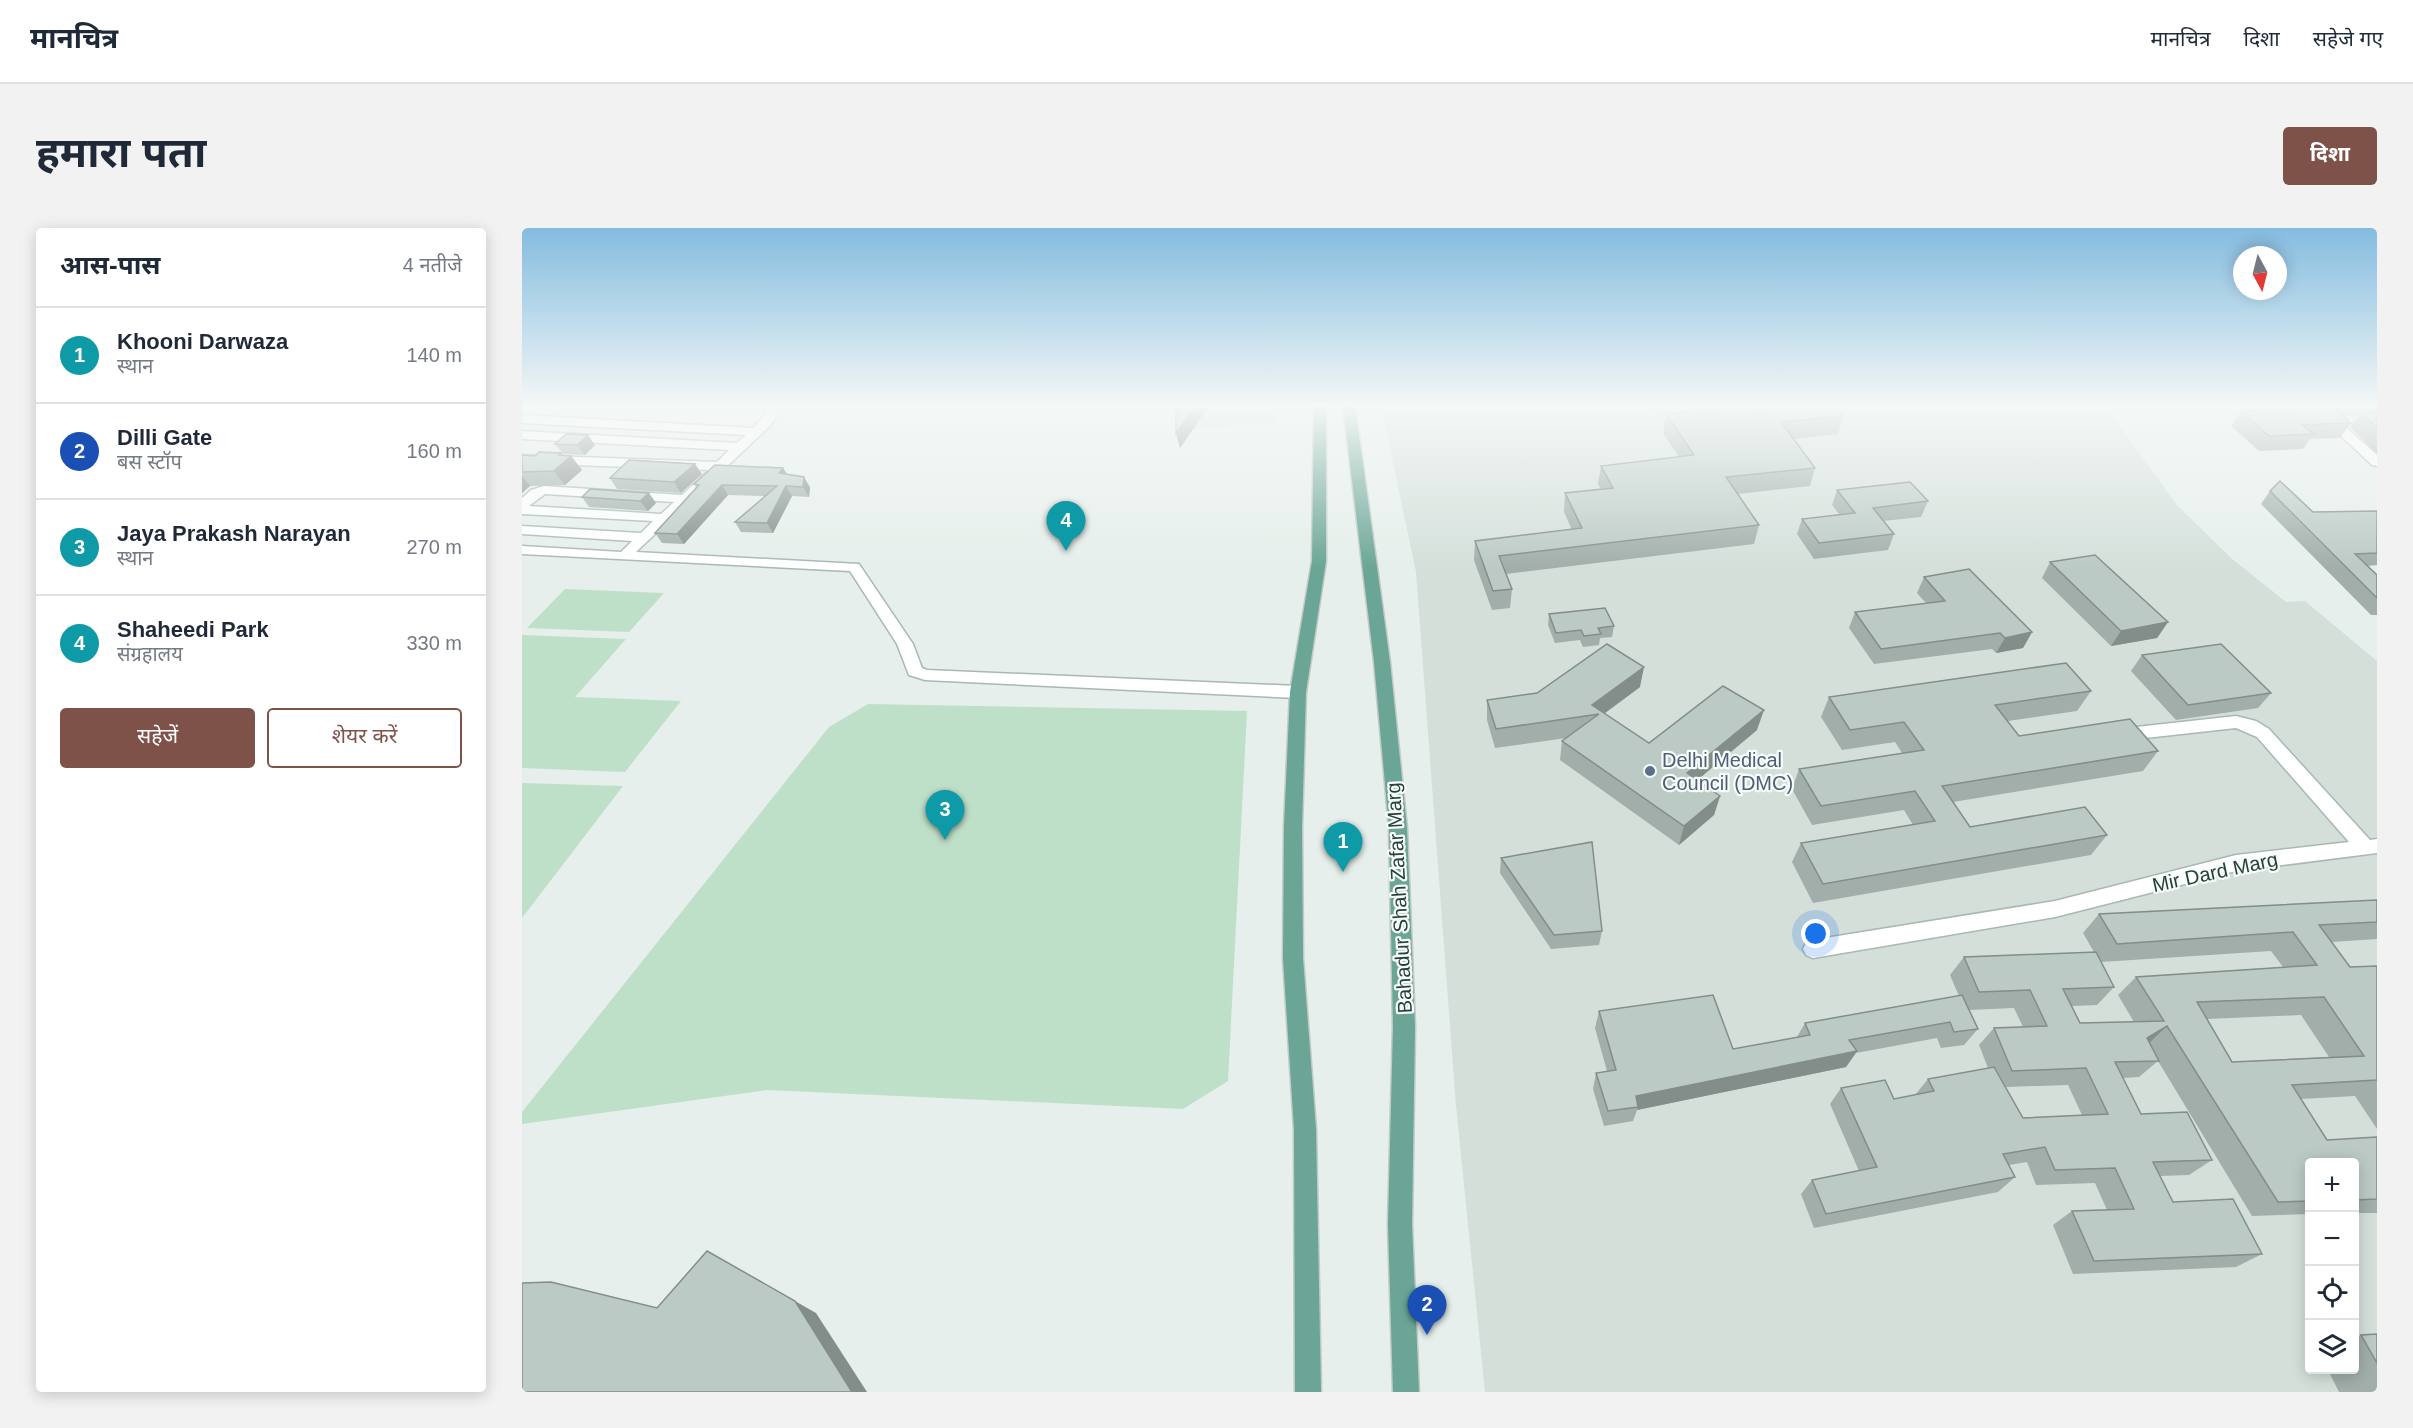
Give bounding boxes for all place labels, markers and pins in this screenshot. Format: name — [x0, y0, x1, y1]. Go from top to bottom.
pin: 4 — [1046, 502, 1086, 551]
place label: Delhi Medical Council (DMC) — [1662, 749, 1793, 794]
marker: Delhi Medical Council (DMC) — [1643, 764, 1657, 778]
pin: 3 — [926, 790, 964, 840]
pin: 1 — [1324, 822, 1362, 872]
pin: 2 — [1408, 1286, 1446, 1335]

